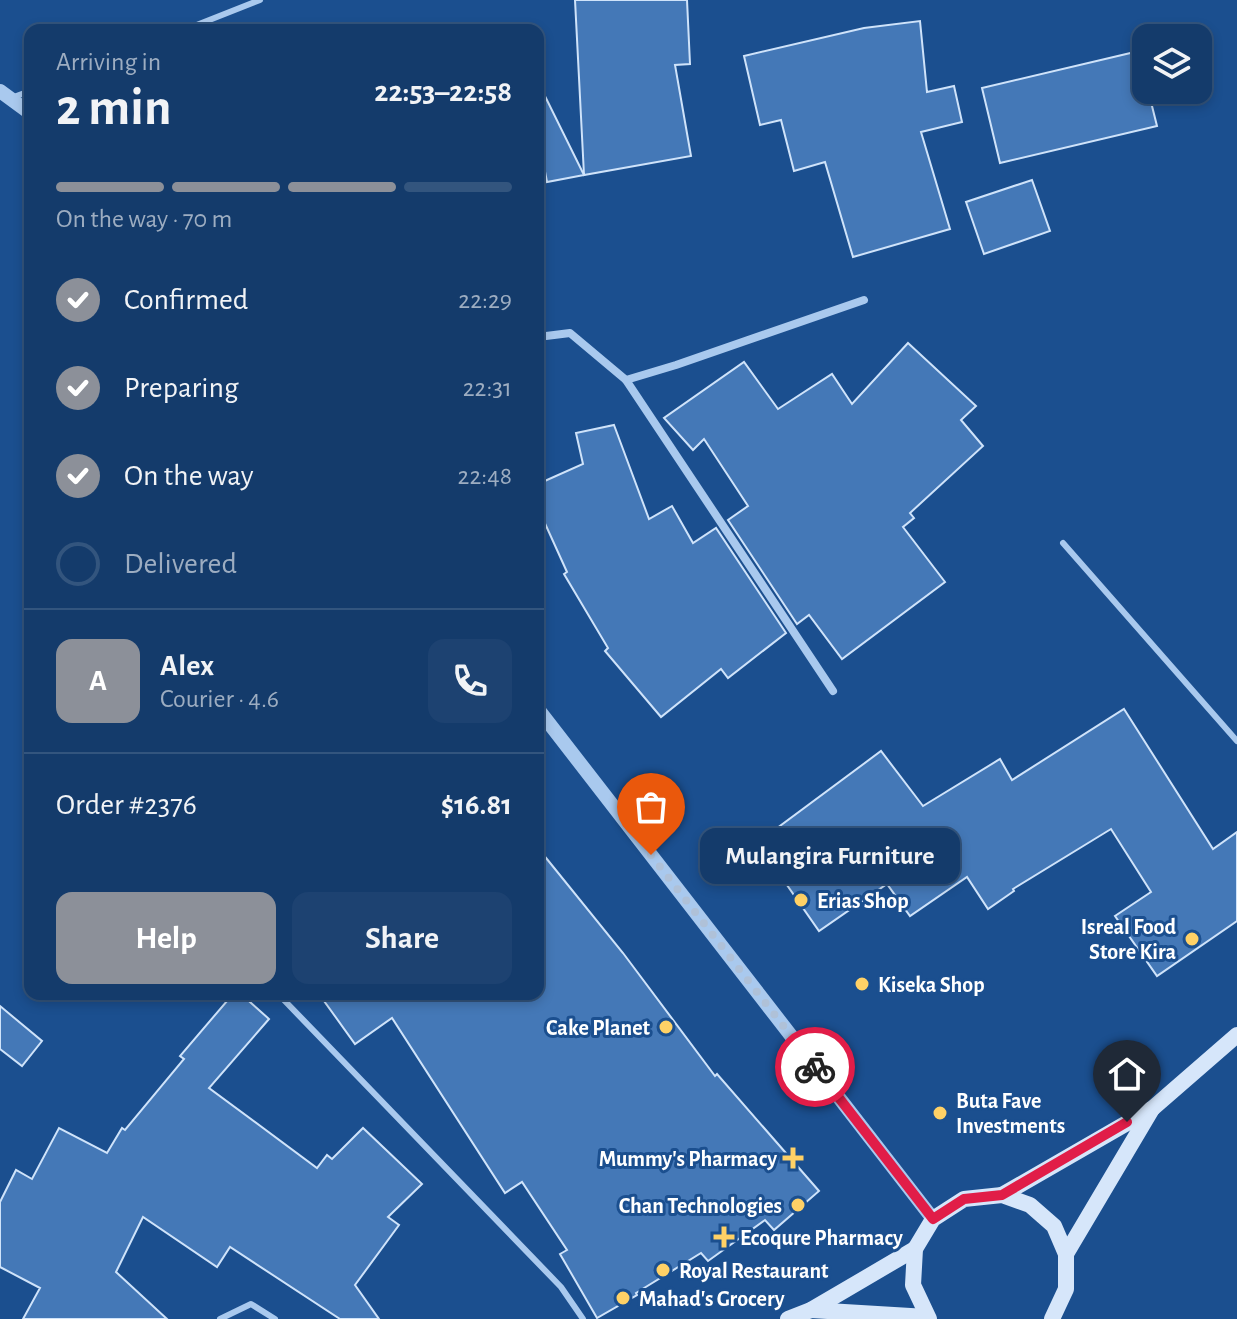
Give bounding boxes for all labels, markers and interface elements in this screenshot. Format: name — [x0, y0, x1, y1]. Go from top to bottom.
map controls — [1132, 24, 1212, 104]
button: layers — [1132, 24, 1212, 104]
text: Arriving in — [56, 49, 161, 75]
text: 22:53–22:58 — [374, 77, 512, 107]
text: 2 min — [56, 82, 171, 134]
text: On the way · 70 m — [56, 206, 232, 232]
icon: check — [56, 278, 100, 322]
text: Confirmed — [124, 285, 248, 315]
text: 22:29 — [458, 287, 512, 313]
icon: check — [56, 366, 100, 410]
text: Preparing — [124, 373, 239, 403]
text: 22:31 — [463, 375, 512, 401]
icon: check — [56, 454, 100, 498]
text: On the way — [124, 461, 253, 491]
text: 22:48 — [458, 463, 512, 489]
text: Delivered — [124, 549, 237, 579]
button: phone — [428, 639, 512, 723]
text: Alex — [160, 651, 214, 681]
text: A — [89, 666, 107, 696]
text: Courier · 4.6 — [160, 686, 279, 712]
pin — [617, 773, 685, 855]
icon: bag — [629, 785, 673, 829]
text: Order #2376 — [56, 790, 197, 820]
text: $16.81 — [441, 790, 512, 820]
callout: Mulangira Furniture — [699, 827, 959, 883]
text: Mulangira Furniture — [725, 843, 935, 869]
place label: Erias Shop — [817, 890, 909, 912]
marker: Erias Shop — [792, 891, 810, 909]
button: Help — [56, 892, 276, 984]
button: Share — [292, 892, 512, 984]
place label: Isreal Food Store Kira — [1081, 916, 1176, 963]
marker: Isreal Food Store Kira — [1183, 930, 1201, 948]
place label: Kiseka Shop — [878, 974, 985, 996]
marker: Kiseka Shop — [853, 975, 871, 993]
place label: Cake Planet — [546, 1017, 651, 1039]
marker: Cake Planet — [657, 1018, 675, 1036]
courier — [775, 1027, 855, 1107]
pin — [1093, 1040, 1161, 1122]
icon: bike — [793, 1045, 837, 1089]
icon: home — [1105, 1052, 1149, 1096]
place label: Buta Fave Investments — [956, 1090, 1065, 1137]
marker: Buta Fave Investments — [931, 1104, 949, 1122]
place label: Mummy's Pharmacy — [599, 1148, 777, 1171]
marker: Mummy's Pharmacy — [784, 1149, 802, 1167]
place label: Chan Technologies — [619, 1195, 782, 1217]
marker: Chan Technologies — [789, 1196, 807, 1214]
place label: Ecoqure Pharmacy — [740, 1227, 903, 1250]
marker: Ecoqure Pharmacy — [715, 1228, 733, 1246]
place label: Royal Restaurant — [679, 1260, 829, 1283]
marker: Royal Restaurant — [654, 1261, 672, 1279]
place label: Mahad's Grocery — [639, 1288, 785, 1311]
marker: Mahad's Grocery — [614, 1289, 632, 1307]

